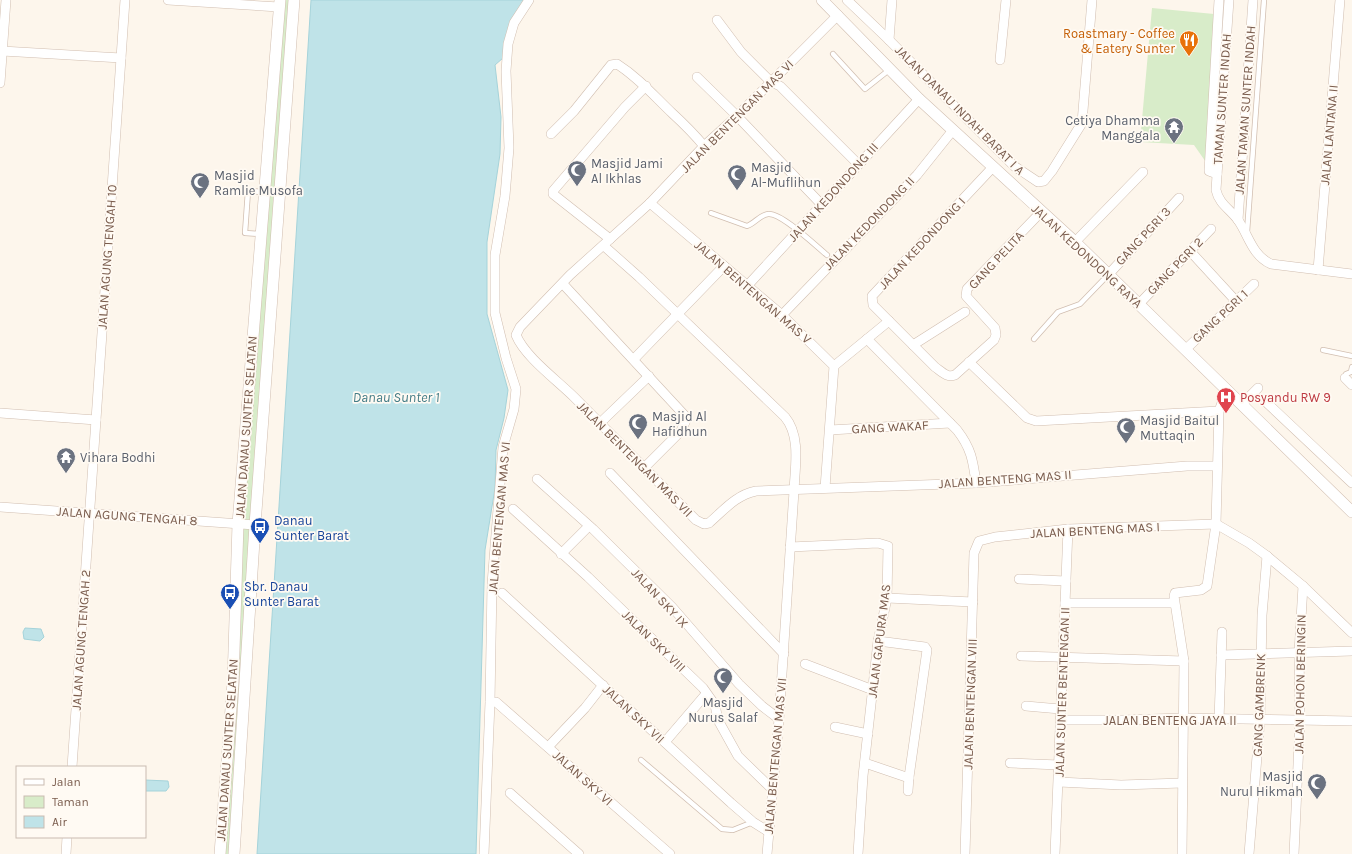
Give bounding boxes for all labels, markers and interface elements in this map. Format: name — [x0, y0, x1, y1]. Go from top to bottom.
street label: JALAN TAMAN SUNTER INDAH — [1232, 25, 1258, 195]
place label: Roastmary - Coffee & Eatery Sunter — [1063, 26, 1175, 56]
restaurant icon: Roastmary - Coffee & Eatery Sunter — [1178, 29, 1200, 57]
street label: TAMAN SUNTER INDAH — [1210, 33, 1234, 165]
street label: JALAN DANAU INDAH BARAT I A — [892, 42, 1028, 178]
street label: JALAN BENTENGAN MAS VI — [677, 56, 797, 176]
street label: JALAN LANTANA II — [1317, 84, 1341, 186]
place label: Cetiya Dhamma Manggala — [1065, 113, 1160, 143]
temple icon: Cetiya Dhamma Manggala — [1163, 116, 1185, 144]
street label: JALAN KEDONDONG III — [785, 139, 881, 245]
place label: Masjid Jami Al Ikhlas — [591, 156, 663, 186]
mosque icon: Masjid Jami Al Ikhlas — [566, 159, 588, 187]
place label: Masjid Al-Muflihun — [751, 160, 821, 190]
mosque icon: Masjid Al-Muflihun — [726, 163, 748, 191]
place label: Masjid Ramlie Musofa — [214, 168, 303, 198]
mosque icon: Masjid Ramlie Musofa — [189, 171, 211, 199]
street label: JALAN KEDONDONG II — [820, 173, 918, 273]
street label: JALAN AGUNG TENGAH 10 — [94, 184, 120, 330]
street label: JALAN KEDONDONG I — [875, 194, 969, 292]
street label: JALAN KEDONDONG RAYA — [1029, 201, 1146, 311]
street label: GANG PGRI 3 — [1112, 204, 1174, 268]
street label: GANG PELITA — [965, 227, 1027, 292]
street label: GANG PGRI 2 — [1144, 234, 1206, 298]
street label: JALAN BENTENGAN MAS V — [692, 237, 815, 347]
street label: GANG PGRI 1 — [1189, 286, 1251, 346]
street label: JALAN DANAU SUNTER SELATAN — [232, 335, 260, 519]
hospital icon: Posyandu RW 9 — [1215, 386, 1237, 414]
water label: Danau Sunter 1 — [353, 389, 439, 406]
place label: Posyandu RW 9 — [1240, 390, 1331, 405]
street label: JALAN BENTENGAN MAS VII — [574, 398, 696, 520]
place label: Masjid Al Hafidhun — [652, 409, 707, 439]
mosque icon: Masjid Al Hafidhun — [627, 412, 649, 440]
place label: Masjid Baitul Muttaqin — [1140, 413, 1219, 444]
mosque icon: Masjid Baitul Muttaqin — [1115, 416, 1137, 444]
street label: GANG WAKAF — [851, 417, 929, 437]
street label: JALAN BENTENGAN MAS VI — [485, 441, 513, 595]
temple icon: Vihara Bodhi — [55, 446, 77, 474]
place label: Vihara Bodhi — [80, 450, 156, 465]
street label: JALAN BENTENG MAS II — [938, 467, 1072, 491]
street label: JALAN AGUNG TENGAH 8 — [56, 504, 198, 528]
place label: Danau Sunter Barat — [274, 513, 349, 543]
bus stop icon: Danau Sunter Barat — [249, 516, 271, 544]
street label: JALAN BENTENG MAS I — [1030, 519, 1160, 541]
street label: JALAN SKY IX — [629, 565, 691, 631]
street label: JALAN AGUNG TENGAH 2 — [69, 569, 93, 711]
place label: Sbr. Danau Sunter Barat — [244, 579, 319, 609]
bus stop icon: Sbr. Danau Sunter Barat — [219, 582, 241, 610]
street label: JALAN GAPURA MAS — [865, 583, 893, 699]
street label: JALAN SKY VIII — [619, 607, 689, 675]
street label: JALAN SUNTER BENTENGAN II — [1052, 607, 1072, 777]
street label: JALAN POHON BERINGIN — [1291, 614, 1309, 754]
street label: JALAN BENTENGAN VIII — [960, 638, 980, 770]
street label: GANG GAMBRENK — [1250, 653, 1268, 757]
street label: JALAN DANAU SUNTER SELATAN — [213, 658, 241, 842]
mosque icon: Masjid Nurus Salaf — [712, 666, 734, 694]
street label: JALAN BENTENGAN MAS VII — [761, 677, 789, 835]
street label: JALAN SKY VII — [600, 682, 668, 746]
place label: Masjid Nurus Salaf — [688, 695, 758, 725]
street label: JALAN BENTENG JAYA II — [1103, 713, 1237, 728]
street label: JALAN SKY VI — [550, 747, 616, 809]
legend — [16, 766, 146, 838]
place label: Masjid Nurul Hikmah — [1220, 769, 1303, 799]
mosque icon: Masjid Nurul Hikmah — [1306, 772, 1328, 800]
text: Jalan — [52, 775, 81, 789]
text: Taman — [52, 795, 89, 809]
text: Air — [52, 815, 67, 829]

